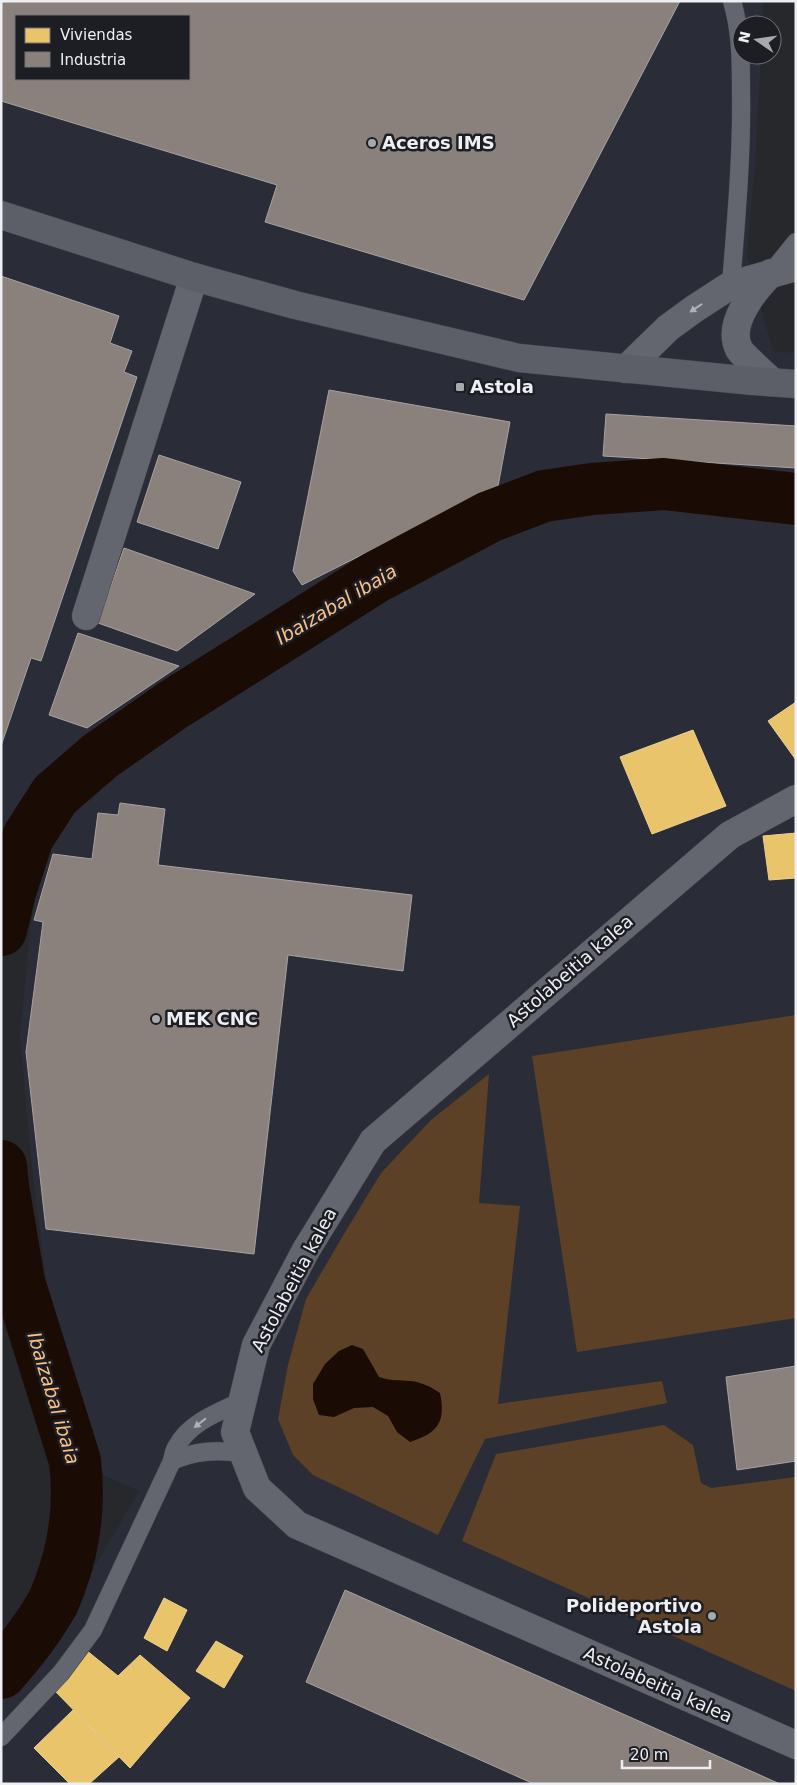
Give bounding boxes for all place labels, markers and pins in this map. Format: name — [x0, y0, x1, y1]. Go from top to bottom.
place label: Aceros IMS — [382, 132, 495, 153]
marker: Aceros IMS — [366, 137, 378, 149]
place label: Astola — [470, 376, 534, 397]
marker: Astola — [454, 381, 466, 393]
place label: MEK CNC — [166, 1008, 258, 1029]
marker: MEK CNC — [150, 1013, 162, 1025]
place label: Polideportivo Astola — [566, 1595, 702, 1637]
marker: Polideportivo Astola — [706, 1610, 718, 1622]

